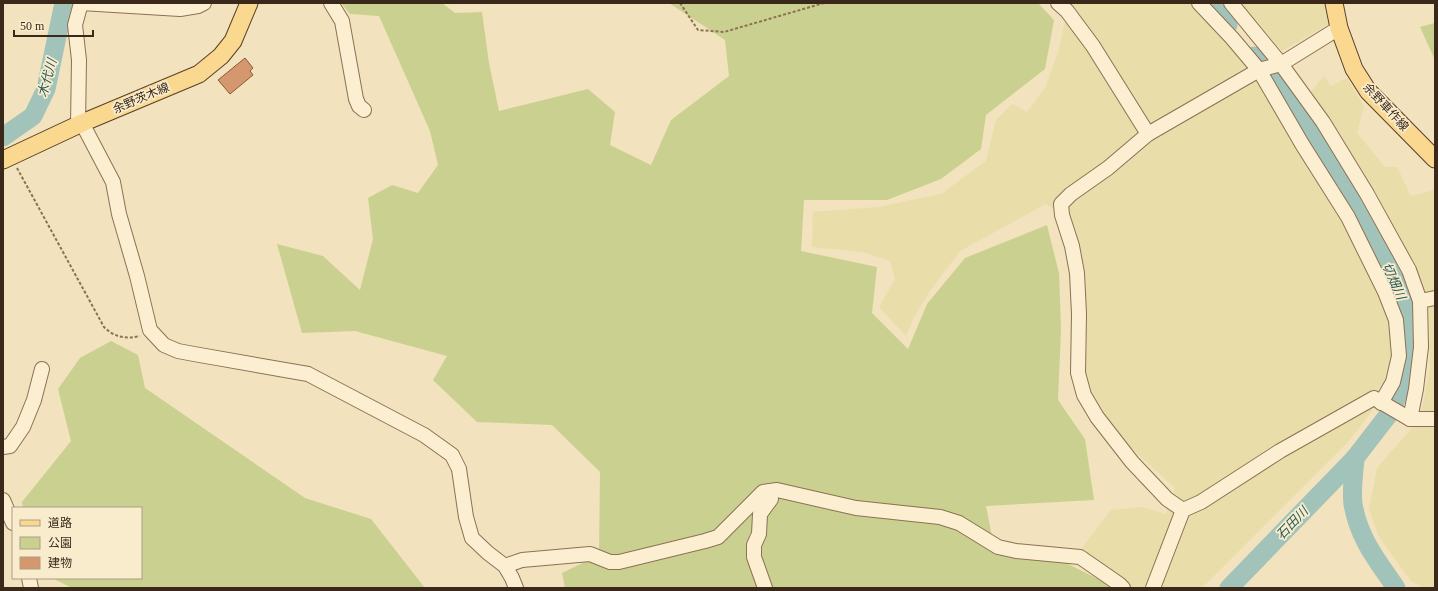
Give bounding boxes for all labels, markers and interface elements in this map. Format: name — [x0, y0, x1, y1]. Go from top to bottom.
scale bar — [14, 12, 93, 38]
text: 50 m — [20, 19, 45, 33]
water label: 木代川 — [34, 55, 60, 99]
street label: 余野茨木線 — [111, 80, 171, 116]
street label: 余野車作線 — [1360, 80, 1412, 134]
water label: 切畑川 — [1379, 260, 1410, 304]
water label: 石田川 — [1273, 502, 1312, 542]
legend — [12, 507, 142, 579]
text: 道路 — [48, 516, 72, 530]
text: 公園 — [48, 536, 72, 550]
text: 建物 — [48, 556, 72, 570]

